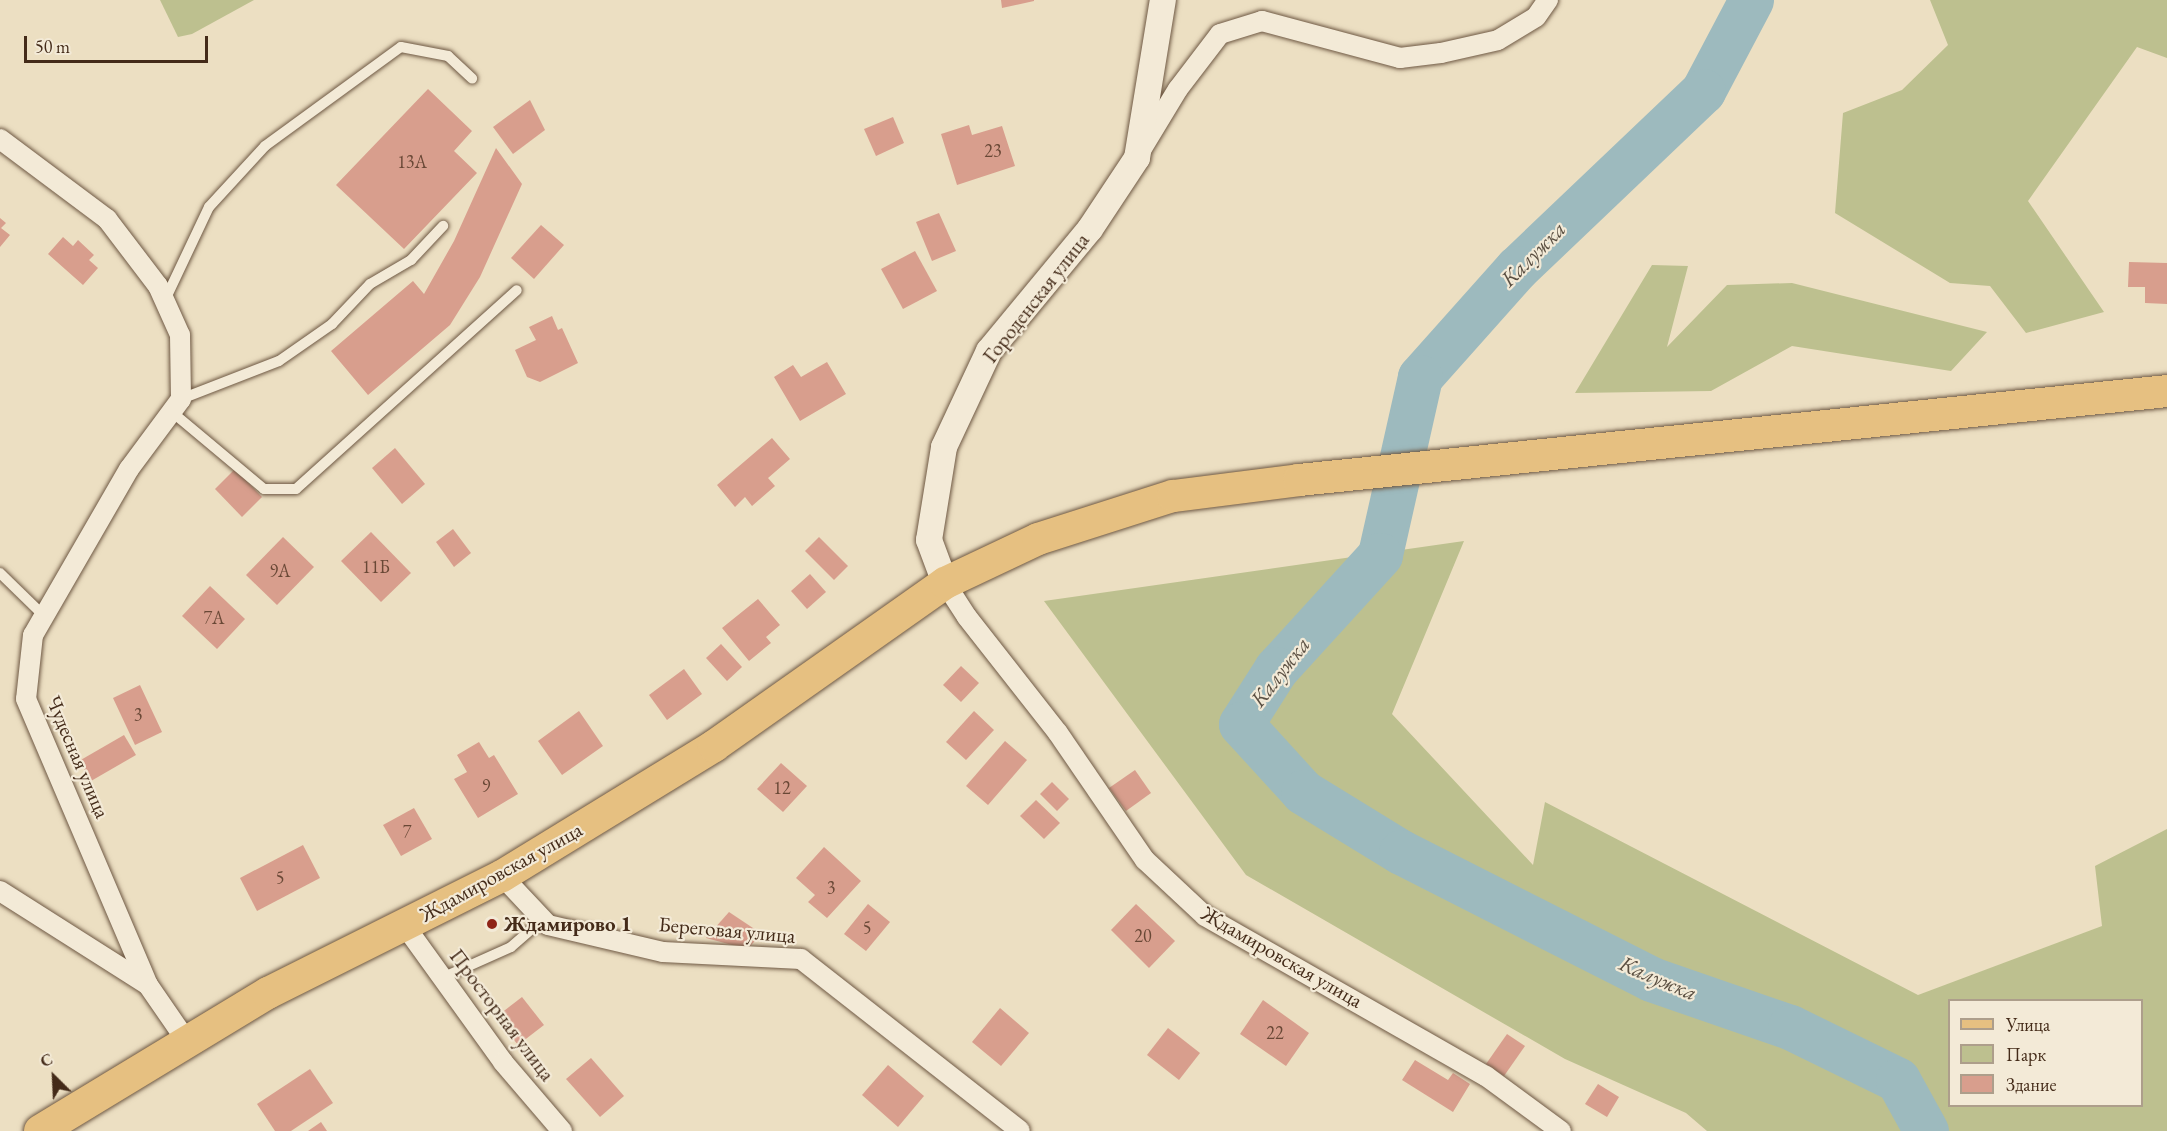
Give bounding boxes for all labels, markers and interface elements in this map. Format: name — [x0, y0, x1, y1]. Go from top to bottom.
scale bar — [27, 24, 212, 62]
text: 50 m — [35, 35, 70, 58]
house number: 23 — [984, 140, 1002, 162]
house number: 13А — [397, 151, 427, 173]
water label: Калужка — [1495, 216, 1571, 292]
street label: Городенская улица — [978, 228, 1094, 368]
house number: 11Б — [362, 556, 390, 578]
house number: 9А — [269, 560, 291, 582]
house number: 7А — [203, 607, 225, 629]
water label: Калужка — [1245, 632, 1315, 712]
street label: Чудесная улица — [41, 692, 115, 822]
house number: 3 — [134, 704, 142, 726]
house number: 9 — [482, 775, 490, 797]
house number: 12 — [773, 777, 791, 799]
street label: Ждамировская улица — [415, 817, 587, 927]
house number: 7 — [403, 821, 411, 843]
house number: 5 — [276, 867, 284, 889]
house number: 3 — [827, 877, 835, 899]
street label: Ждамировская улица — [1197, 901, 1367, 1013]
place label: Ждамирово 1 — [504, 911, 632, 937]
street label: Береговая улица — [657, 911, 797, 949]
marker: Ждамирово 1 — [485, 917, 499, 931]
house number: 5 — [863, 917, 871, 939]
house number: 20 — [1134, 925, 1152, 947]
street label: Просторная улица — [444, 944, 560, 1086]
water label: Калужка — [1615, 950, 1701, 1006]
legend — [1948, 999, 2143, 1107]
text: Улица — [2006, 1013, 2050, 1036]
house number: 22 — [1266, 1022, 1284, 1044]
text: Парк — [2006, 1043, 2046, 1066]
north arrow — [24, 1047, 84, 1107]
text: С — [37, 1048, 56, 1072]
text: Здание — [2006, 1073, 2056, 1096]

